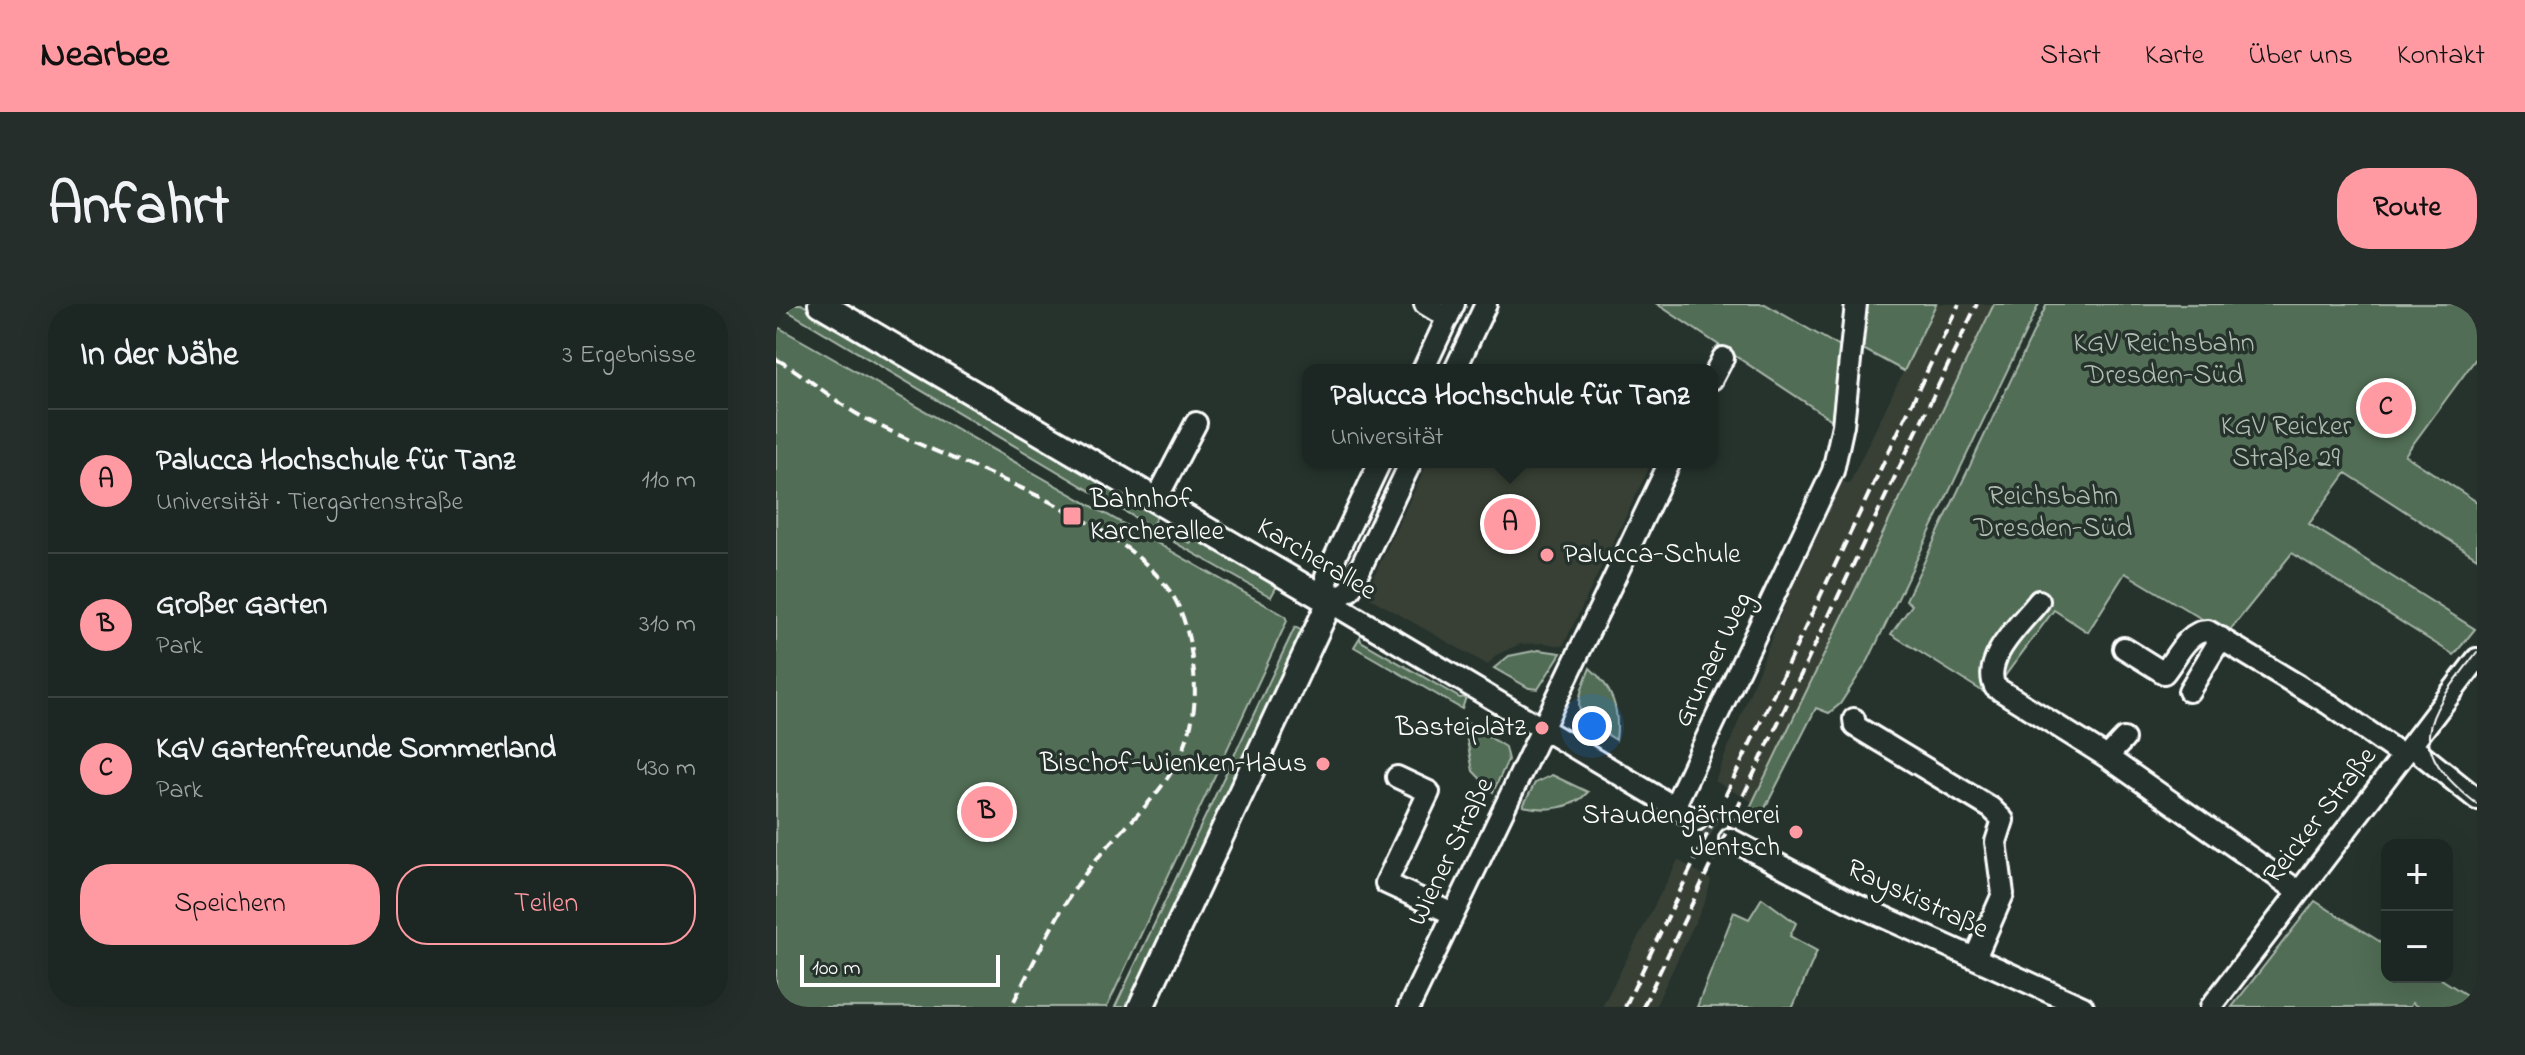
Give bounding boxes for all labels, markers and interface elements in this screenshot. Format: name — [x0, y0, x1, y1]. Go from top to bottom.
text: Nearbee — [40, 28, 169, 84]
text: Start — [2040, 36, 2101, 77]
text: Karte — [2145, 36, 2204, 77]
text: Über uns — [2248, 36, 2353, 77]
text: Kontakt — [2397, 36, 2485, 77]
text: Anfahrt — [48, 168, 229, 249]
button: Route — [2337, 168, 2477, 249]
park label: KGV Reichsbahn Dresden-Süd — [2073, 324, 2255, 397]
text: In der Nähe — [80, 331, 238, 381]
text: 3 Ergebnisse — [562, 337, 696, 375]
popup — [1302, 364, 1718, 468]
text: Palucca Hochschule für Tanz — [1330, 375, 1690, 419]
pin: C — [2360, 378, 2412, 438]
park label: KGV Reicker Straße 29 — [2221, 407, 2351, 480]
text: Universität — [1330, 419, 1443, 457]
text: Palucca Hochschule für Tanz — [156, 440, 515, 484]
text: A — [98, 462, 114, 500]
text: 110 m — [642, 462, 696, 500]
park label: Reichsbahn Dresden-Süd — [1973, 477, 2132, 550]
place label: Bahnhof Karcherallee — [1089, 480, 1224, 553]
text: Universität · Tiergartenstraße — [156, 484, 463, 522]
pin: A — [1484, 494, 1536, 554]
marker: Bahnhof Karcherallee — [1061, 505, 1083, 527]
street label: Karcherallee — [1248, 508, 1384, 612]
place label: Palucca-Schule — [1563, 535, 1741, 576]
marker: Palucca-Schule — [1538, 546, 1556, 564]
text: Großer Garten — [156, 584, 327, 628]
street label: Grunaer Weg — [1664, 585, 1764, 735]
text: B — [97, 606, 115, 644]
text: 310 m — [639, 606, 696, 644]
text: Park — [156, 628, 203, 666]
your location — [1572, 706, 1612, 746]
place label: Basteiplatz — [1394, 708, 1526, 749]
marker: Basteiplatz — [1533, 719, 1551, 737]
text: KGV Gartenfreunde Sommerland — [156, 728, 556, 772]
street label: Reicker Straße — [2254, 738, 2388, 893]
place label: Bischof-Wienken-Haus — [1039, 744, 1307, 785]
text: C — [99, 750, 113, 788]
text: 430 m — [637, 750, 696, 788]
marker: Bischof-Wienken-Haus — [1314, 755, 1332, 773]
street label: Wiener Straße — [1398, 770, 1506, 933]
text: Park — [156, 772, 203, 810]
pin: B — [961, 782, 1013, 842]
place label: Staudengärtnerei Jentsch — [1582, 796, 1780, 869]
marker: Staudengärtnerei Jentsch — [1787, 823, 1805, 841]
map controls — [2381, 839, 2453, 983]
button: + — [2381, 839, 2453, 911]
street label: Rayskistraße — [1839, 849, 1995, 951]
button: Speichern — [80, 864, 380, 945]
button: Teilen — [396, 864, 696, 945]
button: − — [2381, 911, 2453, 983]
scale bar — [800, 951, 1000, 987]
text: 100 m — [812, 953, 861, 985]

